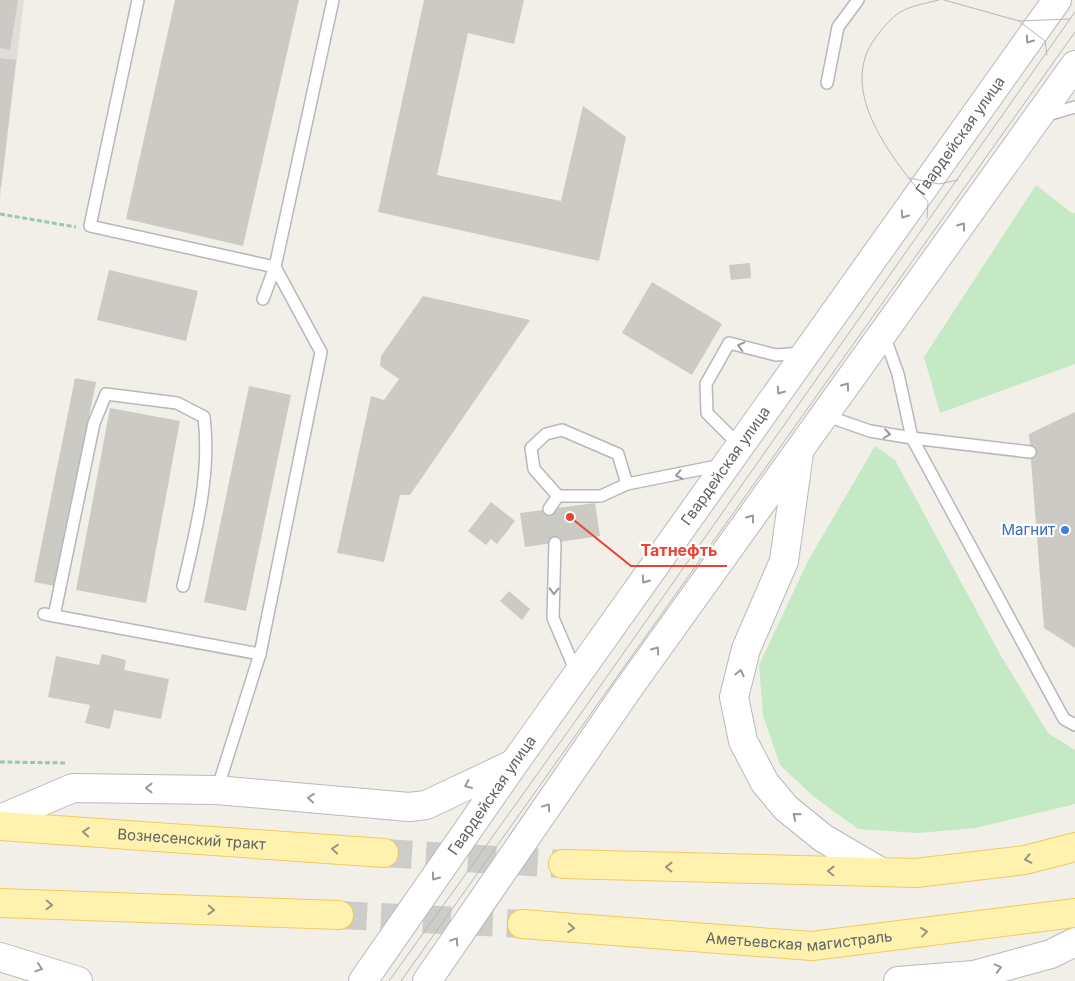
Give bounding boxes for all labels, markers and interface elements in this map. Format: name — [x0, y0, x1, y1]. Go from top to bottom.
one-way arrow — [1026, 34, 1035, 44]
street label: Гвардейская улица — [911, 72, 1009, 199]
one-way arrow — [901, 209, 910, 219]
one-way arrow — [956, 222, 965, 232]
one-way arrow — [737, 341, 746, 352]
one-way arrow — [840, 383, 848, 392]
one-way arrow — [777, 385, 786, 394]
street label: Гвардейская улица — [677, 402, 774, 529]
one-way arrow — [883, 428, 891, 438]
one-way arrow — [674, 469, 683, 479]
one-way arrow — [745, 514, 754, 524]
place label: Магнит — [1002, 520, 1055, 539]
marker: Магнит — [1059, 524, 1071, 536]
callout: Татнефть — [631, 535, 727, 566]
text: Татнефть — [641, 540, 717, 560]
one-way arrow — [642, 574, 651, 584]
one-way arrow — [549, 588, 559, 596]
one-way arrow — [650, 646, 659, 655]
one-way arrow — [734, 669, 745, 678]
street label: Гвардейская улица — [443, 732, 540, 859]
one-way arrow — [464, 779, 473, 789]
one-way arrow — [144, 783, 152, 793]
one-way arrow — [306, 793, 314, 804]
one-way arrow — [541, 803, 550, 813]
one-way arrow — [793, 813, 802, 822]
street label: Вознесенский тракт — [117, 824, 267, 854]
one-way arrow — [81, 826, 89, 837]
one-way arrow — [331, 844, 339, 855]
one-way arrow — [1023, 853, 1032, 864]
one-way arrow — [665, 862, 672, 872]
one-way arrow — [827, 865, 835, 876]
one-way arrow — [432, 871, 441, 880]
one-way arrow — [45, 900, 53, 910]
one-way arrow — [207, 905, 215, 916]
one-way arrow — [567, 922, 575, 933]
street label: Аметьевская магистраль — [705, 926, 893, 956]
one-way arrow — [920, 927, 928, 938]
one-way arrow — [449, 937, 458, 947]
one-way arrow — [35, 963, 43, 973]
one-way arrow — [994, 964, 1002, 974]

